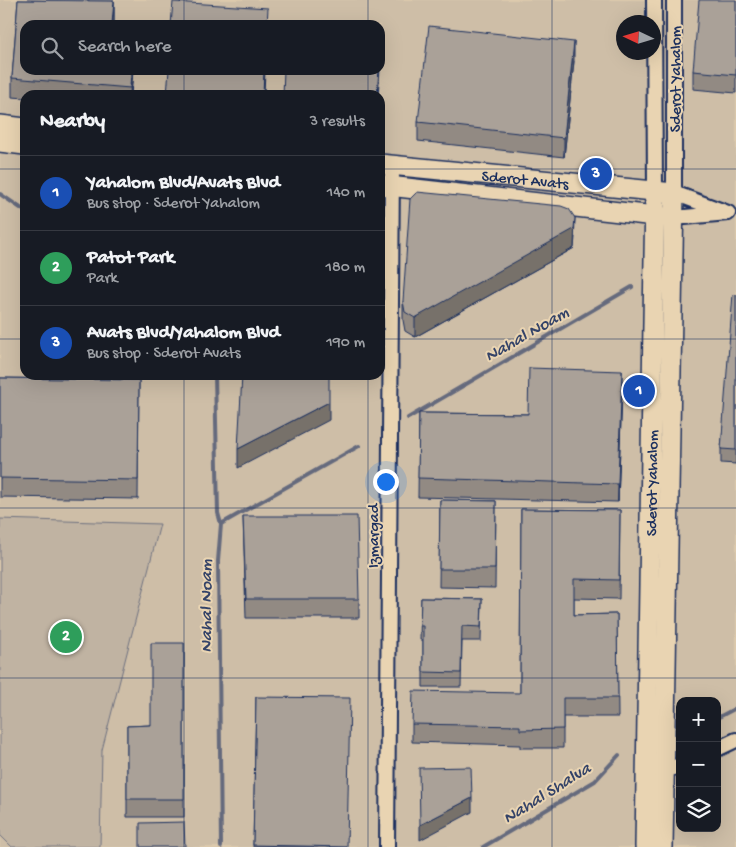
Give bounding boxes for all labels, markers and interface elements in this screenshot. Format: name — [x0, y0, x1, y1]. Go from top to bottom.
north arrow — [616, 15, 661, 60]
search box — [20, 20, 385, 75]
street label: Sderot Yahalom — [668, 25, 687, 132]
icon: search — [38, 34, 66, 62]
text: Search here — [78, 36, 172, 59]
text: Nearby — [40, 110, 105, 135]
text: 3 results — [310, 113, 365, 132]
pin: 3 — [580, 155, 612, 193]
street label: Sderot Avats — [481, 168, 570, 196]
text: Yahalom Blvd/Avats Blvd — [87, 172, 280, 195]
text: 1 — [53, 184, 59, 203]
text: 140 m — [327, 184, 365, 203]
text: Bus stop · Sderot Yahalom — [87, 195, 260, 214]
text: Patot Park — [87, 247, 174, 270]
text: 2 — [52, 259, 60, 278]
text: 180 m — [326, 259, 365, 278]
text: Park — [87, 270, 118, 289]
water label: Nahal Noam — [482, 303, 573, 368]
text: Avats Blvd/Yahalom Blvd — [87, 322, 280, 345]
text: 3 — [52, 334, 60, 353]
text: 190 m — [326, 334, 365, 353]
text: Bus stop · Sderot Avats — [87, 345, 241, 364]
pin: 1 — [623, 372, 655, 410]
street label: Sderot Yahalom — [644, 429, 664, 536]
your location — [373, 469, 399, 495]
street label: Izmargad — [366, 502, 385, 568]
water label: Nahal Noam — [197, 559, 218, 653]
pin: 2 — [50, 618, 82, 656]
map controls — [676, 697, 721, 832]
button: + — [676, 697, 721, 742]
button: − — [676, 742, 721, 787]
water label: Nahal Shalva — [500, 758, 596, 829]
button: layers — [676, 787, 721, 832]

